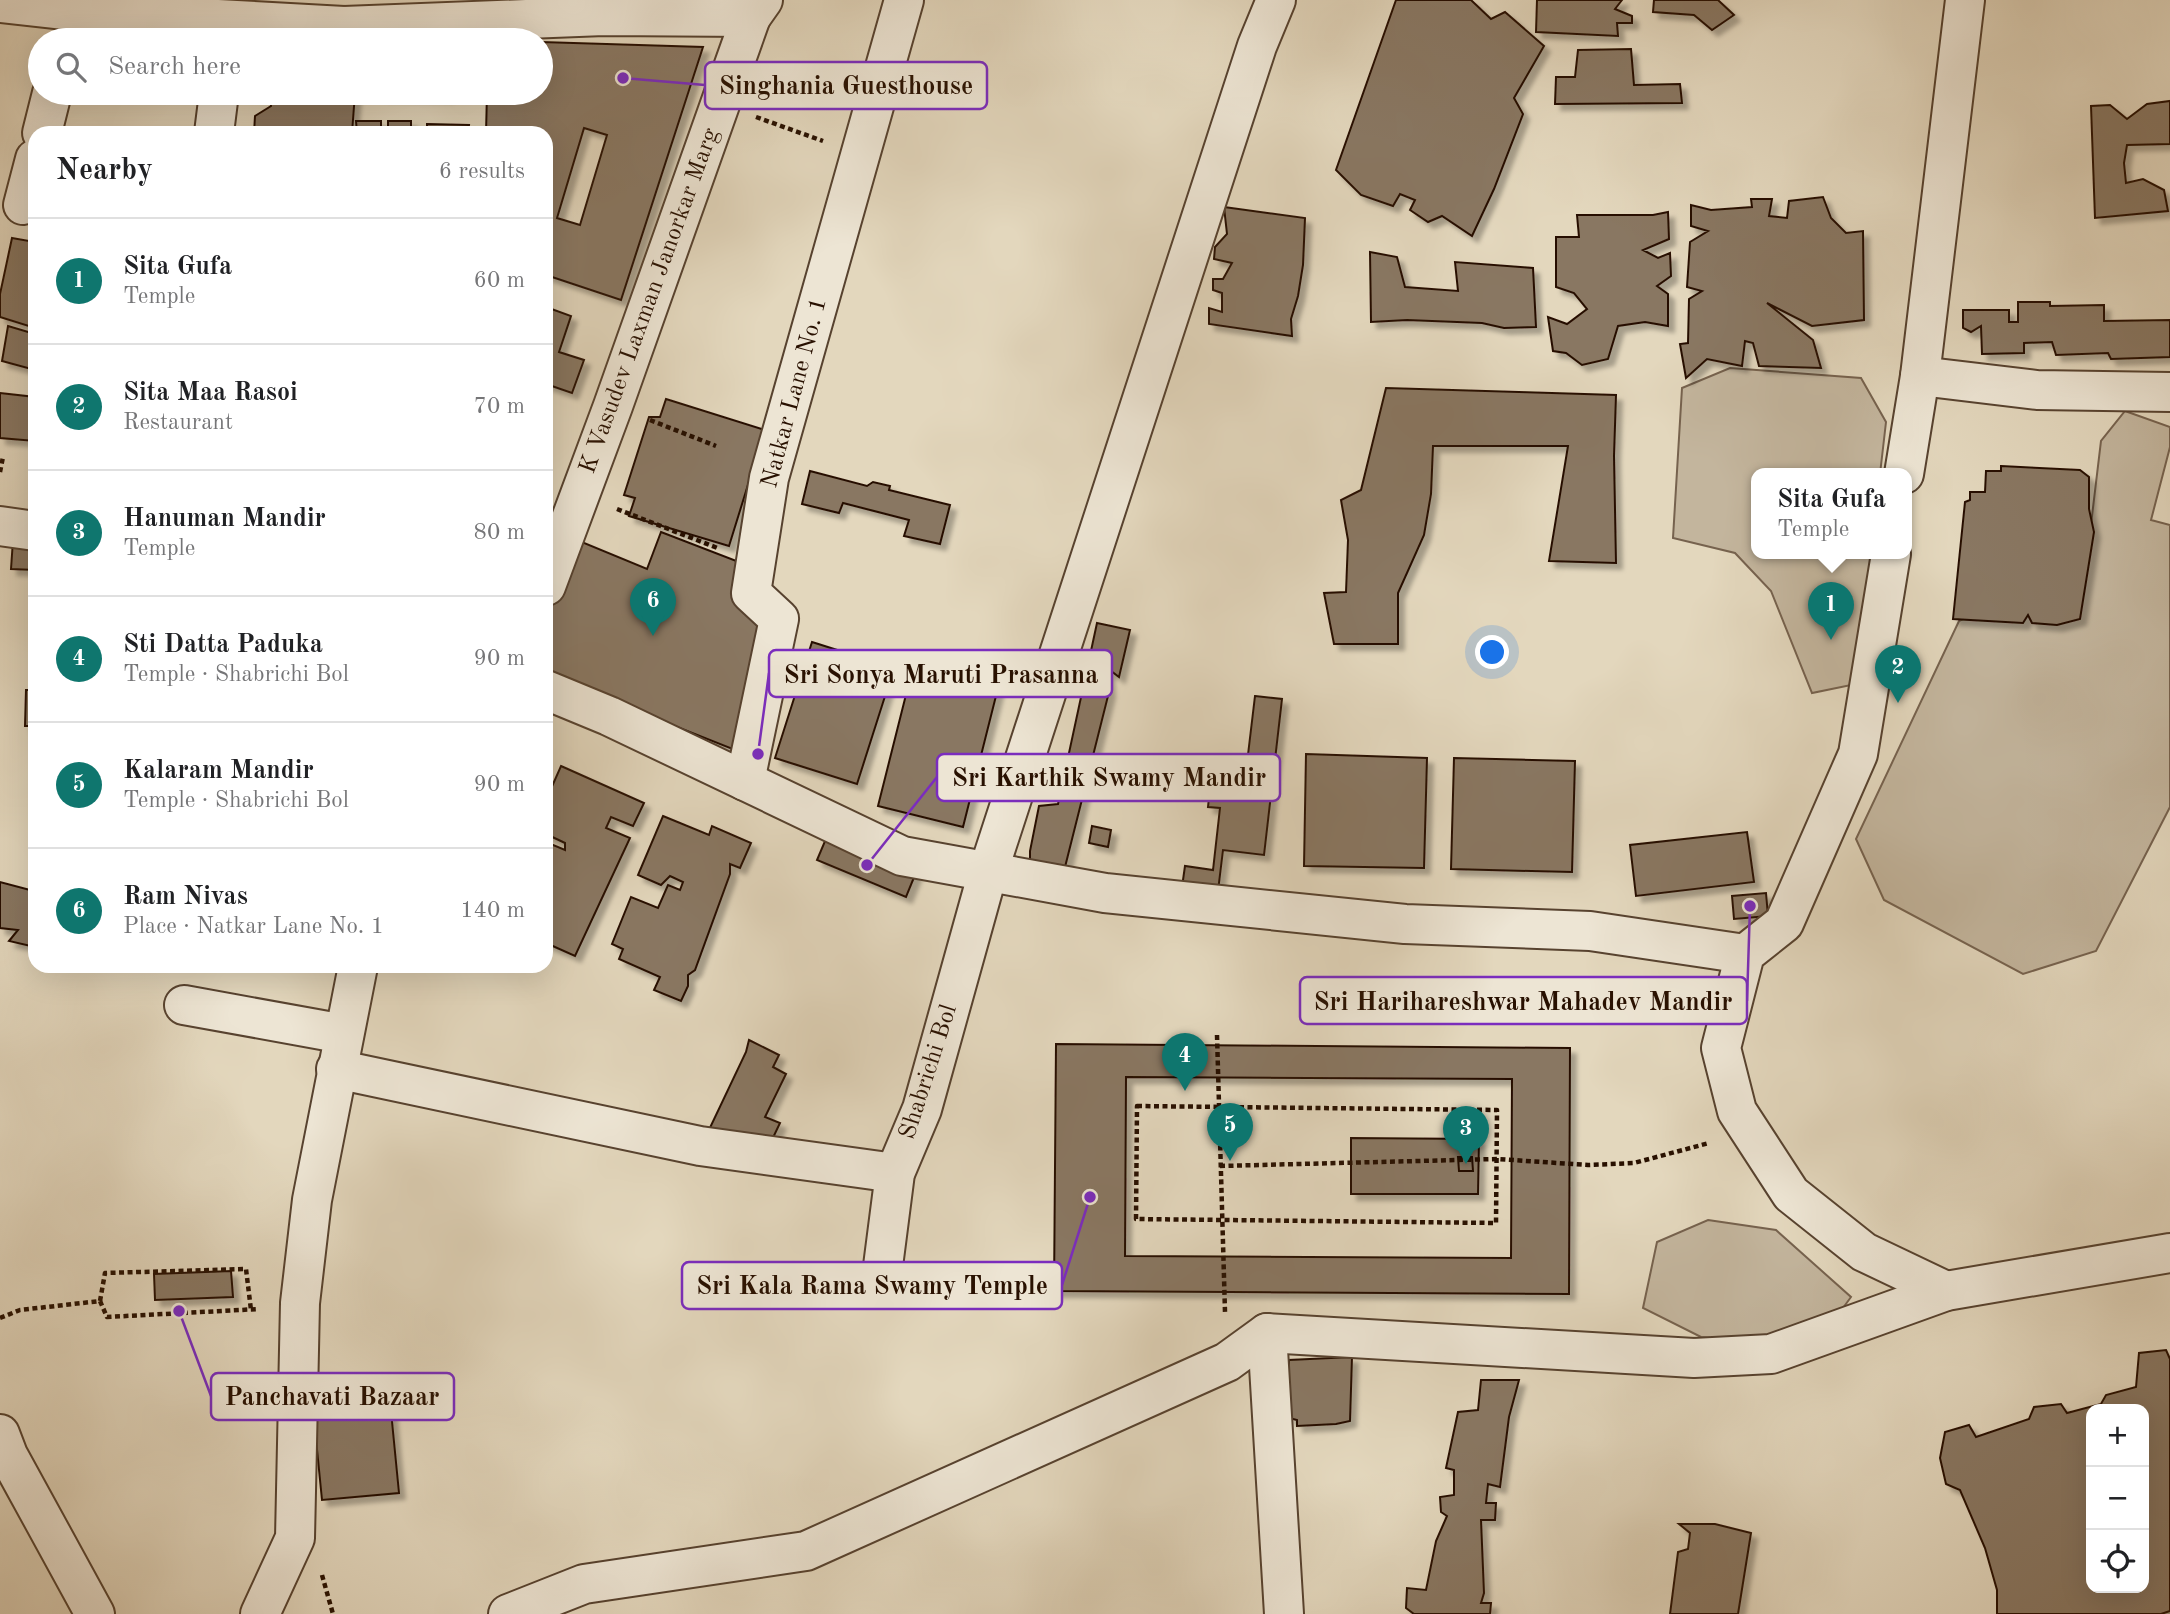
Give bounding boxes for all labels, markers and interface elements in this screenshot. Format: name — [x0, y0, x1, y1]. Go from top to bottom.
search box — [28, 28, 553, 105]
icon: search — [52, 48, 90, 86]
text: Search here — [108, 54, 241, 80]
callout: Singhania Guesthouse — [705, 62, 987, 109]
text: Singhania Guesthouse — [719, 74, 973, 100]
street label: K Vasudev Laxman Janorkar Marg — [576, 125, 724, 477]
text: Nearby — [56, 156, 153, 186]
text: 6 results — [439, 160, 525, 183]
text: Sita Gufa — [123, 254, 232, 280]
text: 1 — [72, 269, 86, 292]
text: 60 m — [474, 269, 525, 292]
text: Temple — [123, 285, 195, 308]
street label: Natkar Lane No. 1 — [758, 295, 832, 491]
text: Sita Maa Rasoi — [123, 380, 298, 406]
text: 2 — [72, 395, 86, 418]
text: 70 m — [474, 395, 525, 418]
text: Restaurant — [123, 411, 233, 434]
popup — [1751, 468, 1912, 559]
text: Sita Gufa — [1777, 487, 1886, 513]
text: Hanuman Mandir — [123, 506, 326, 532]
text: Temple — [1777, 518, 1849, 541]
text: 3 — [72, 521, 86, 544]
text: 80 m — [474, 521, 525, 544]
text: Temple — [123, 537, 195, 560]
pin: 6 — [630, 578, 676, 636]
pin: 1 — [1808, 582, 1854, 640]
text: Sti Datta Paduka — [123, 632, 323, 658]
your location — [1475, 635, 1509, 669]
pin: 2 — [1875, 645, 1921, 703]
text: 4 — [72, 647, 86, 670]
text: 90 m — [474, 647, 525, 670]
callout: Sri Sonya Maruti Prasanna — [769, 650, 1112, 697]
text: Temple · Shabrichi Bol — [123, 663, 349, 686]
text: Sri Sonya Maruti Prasanna — [784, 663, 1098, 689]
callout: Sri Karthik Swamy Mandir — [937, 754, 1280, 801]
text: Kalaram Mandir — [123, 758, 314, 784]
text: Sri Karthik Swamy Mandir — [952, 766, 1266, 792]
text: 5 — [72, 773, 86, 796]
text: 90 m — [474, 773, 525, 796]
text: Temple · Shabrichi Bol — [123, 789, 349, 812]
text: Ram Nivas — [123, 884, 248, 910]
text: 6 — [72, 899, 86, 922]
text: 140 m — [460, 899, 525, 922]
text: Place · Natkar Lane No. 1 — [123, 915, 384, 938]
callout: Sri Harihareshwar Mahadev Mandir — [1300, 977, 1747, 1024]
text: Sri Harihareshwar Mahadev Mandir — [1313, 990, 1733, 1016]
street label: Shabrichi Bol — [896, 1002, 962, 1142]
pin: 4 — [1162, 1033, 1208, 1091]
pin: 5 — [1207, 1103, 1253, 1161]
pin: 3 — [1443, 1106, 1489, 1164]
callout: Sri Kala Rama Swamy Temple — [682, 1262, 1062, 1309]
text: Sri Kala Rama Swamy Temple — [696, 1274, 1048, 1300]
callout: Panchavati Bazaar — [211, 1373, 454, 1420]
text: Panchavati Bazaar — [224, 1385, 440, 1411]
map controls — [2086, 1404, 2149, 1593]
button: + — [2086, 1404, 2149, 1467]
button: − — [2086, 1467, 2149, 1530]
button: locate — [2086, 1530, 2149, 1593]

